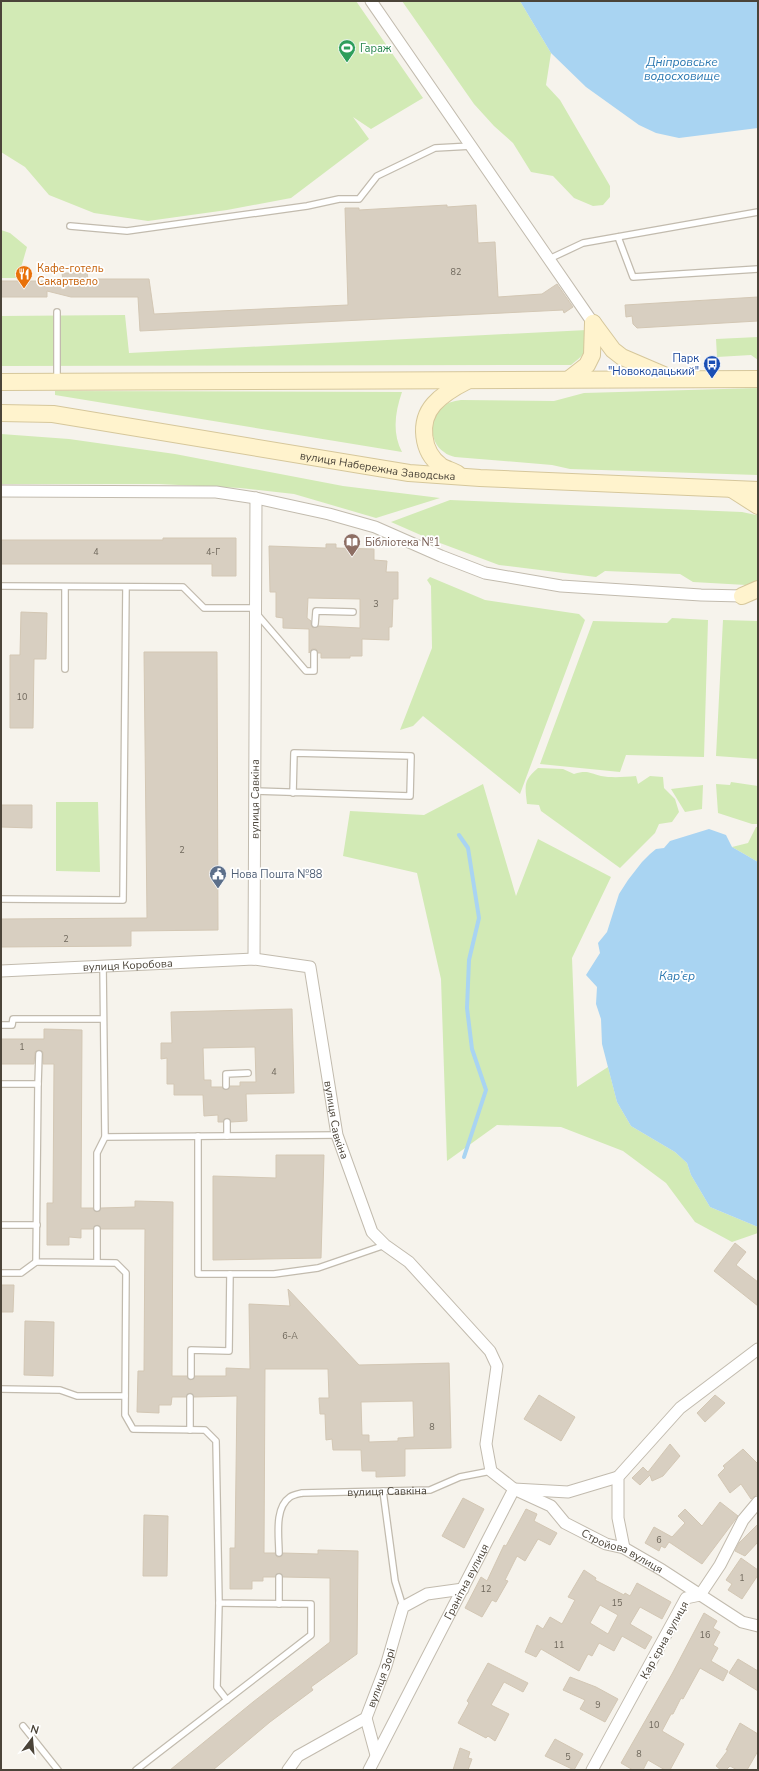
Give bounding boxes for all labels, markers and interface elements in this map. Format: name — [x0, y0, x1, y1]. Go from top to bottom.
sports icon: Гараж — [337, 38, 357, 63]
place label: Гараж — [360, 41, 392, 56]
water label: Дніпровське водосховище — [644, 54, 720, 84]
place label: Кафе-готель Сакартвело — [37, 261, 104, 289]
restaurant icon: Кафе-готель Сакартвело — [14, 264, 34, 289]
house number: 82 — [451, 266, 461, 278]
place label: Парк "Новокодацький" — [608, 351, 699, 379]
bus stop icon: Парк "Новокодацький" — [702, 354, 722, 379]
street label: вулиця Набережна Заводська — [299, 448, 456, 484]
library icon: Бібліотека №1 — [342, 532, 362, 557]
place label: Бібліотека №1 — [365, 535, 440, 550]
house number: 4 — [93, 546, 99, 558]
house number: 4-Г — [206, 546, 220, 558]
house number: 3 — [373, 598, 379, 610]
house number: 10 — [17, 691, 27, 703]
street label: вулиця Савкіна — [248, 759, 263, 839]
house number: 2 — [179, 844, 185, 856]
public building icon: Нова Пошта №88 — [208, 864, 228, 889]
place label: Нова Пошта №88 — [231, 867, 323, 882]
house number: 2 — [63, 933, 69, 945]
street label: вулиця Коробова — [83, 956, 173, 975]
water label: Кар’єр — [659, 968, 695, 984]
house number: 1 — [19, 1041, 25, 1053]
house number: 4 — [271, 1066, 277, 1078]
street label: вулиця Савкіна — [320, 1080, 352, 1161]
house number: 6-А — [282, 1330, 298, 1342]
house number: 8 — [429, 1421, 435, 1433]
street label: вулиця Савкіна — [347, 1483, 427, 1500]
street label: Стройова вулиця — [579, 1526, 666, 1577]
house number: 6 — [656, 1534, 662, 1546]
street label: Гранітна вулиця — [441, 1541, 493, 1622]
house number: 1 — [739, 1572, 745, 1584]
house number: 12 — [481, 1583, 491, 1595]
house number: 15 — [612, 1597, 622, 1609]
street label: Карʼєрна вулиця — [637, 1599, 692, 1682]
house number: 16 — [700, 1629, 710, 1641]
house number: 11 — [554, 1639, 564, 1651]
street label: вулиця Зорі — [364, 1647, 399, 1710]
house number: 9 — [595, 1699, 601, 1711]
north arrow — [12, 1719, 52, 1759]
house number: 10 — [649, 1719, 659, 1731]
text: N — [29, 1722, 41, 1738]
house number: 8 — [636, 1748, 642, 1760]
house number: 5 — [565, 1751, 571, 1763]

